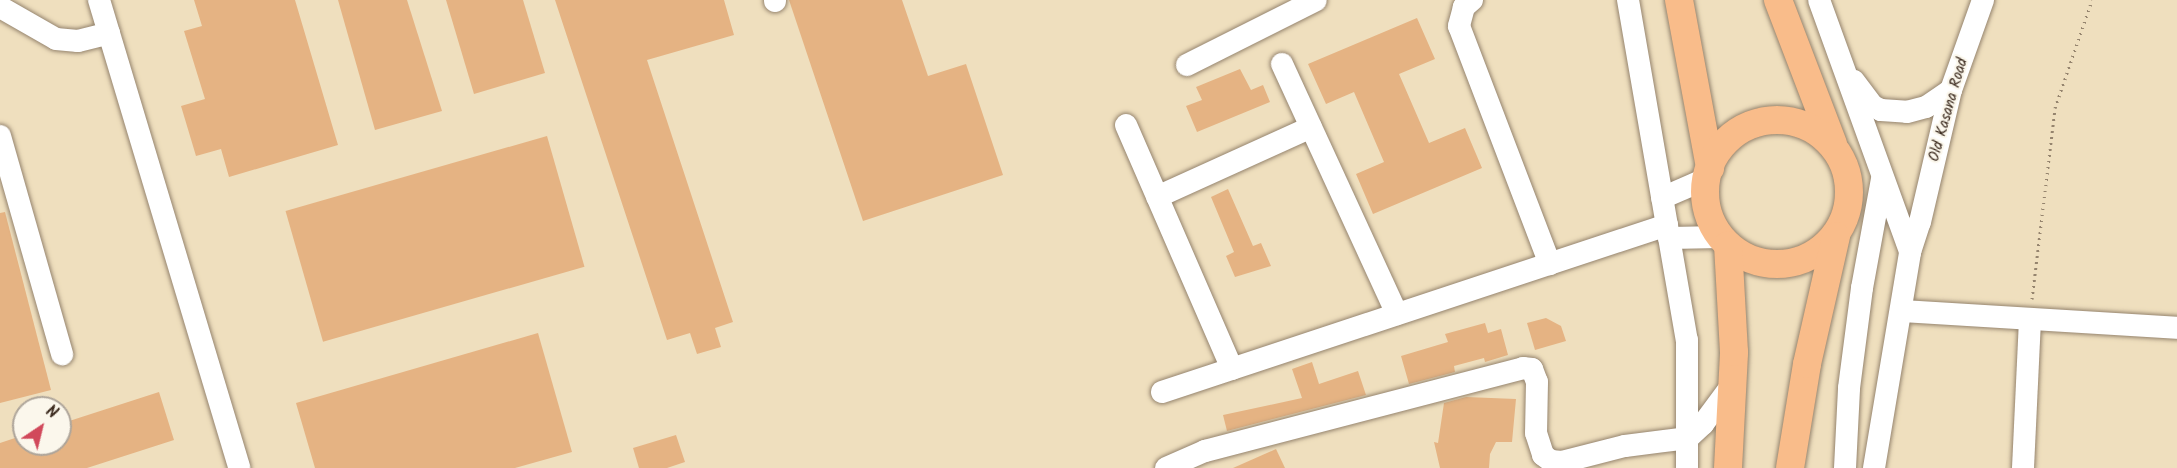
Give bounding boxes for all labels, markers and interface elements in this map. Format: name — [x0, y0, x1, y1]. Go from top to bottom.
street label: Old Kasana Road — [1926, 56, 1972, 164]
north arrow — [12, 396, 72, 456]
text: N — [40, 399, 63, 426]

